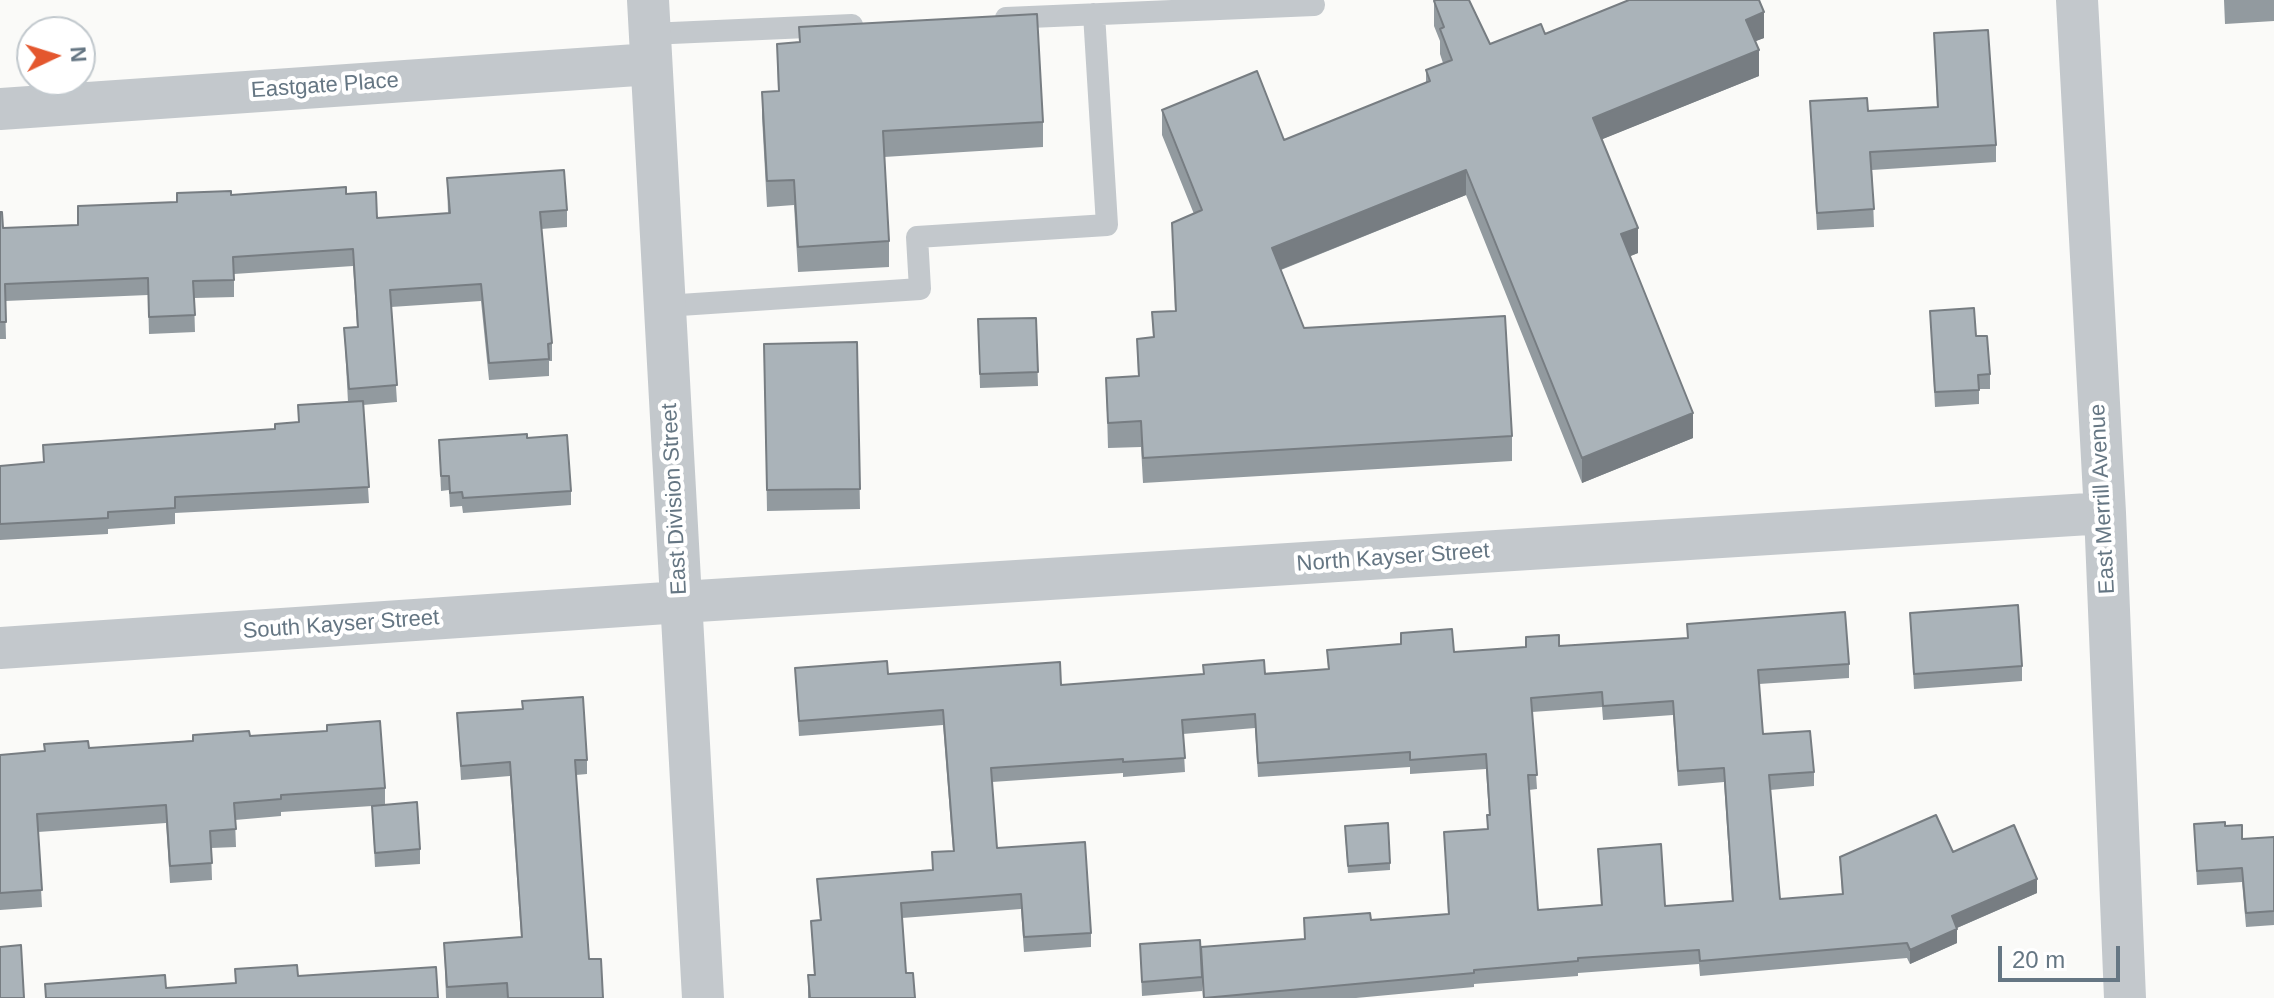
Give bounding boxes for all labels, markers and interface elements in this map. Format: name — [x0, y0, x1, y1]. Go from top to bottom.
north arrow — [16, 16, 96, 96]
text: N — [65, 46, 91, 63]
street label: Eastgate Place — [250, 68, 400, 104]
street label: East Division Street — [657, 402, 693, 596]
street label: East Merrill Avenue — [2085, 403, 2121, 595]
street label: North Kayser Street — [1296, 538, 1490, 578]
street label: South Kayser Street — [242, 605, 440, 645]
scale bar — [2002, 930, 2124, 980]
text: 20 m — [2012, 946, 2065, 973]

